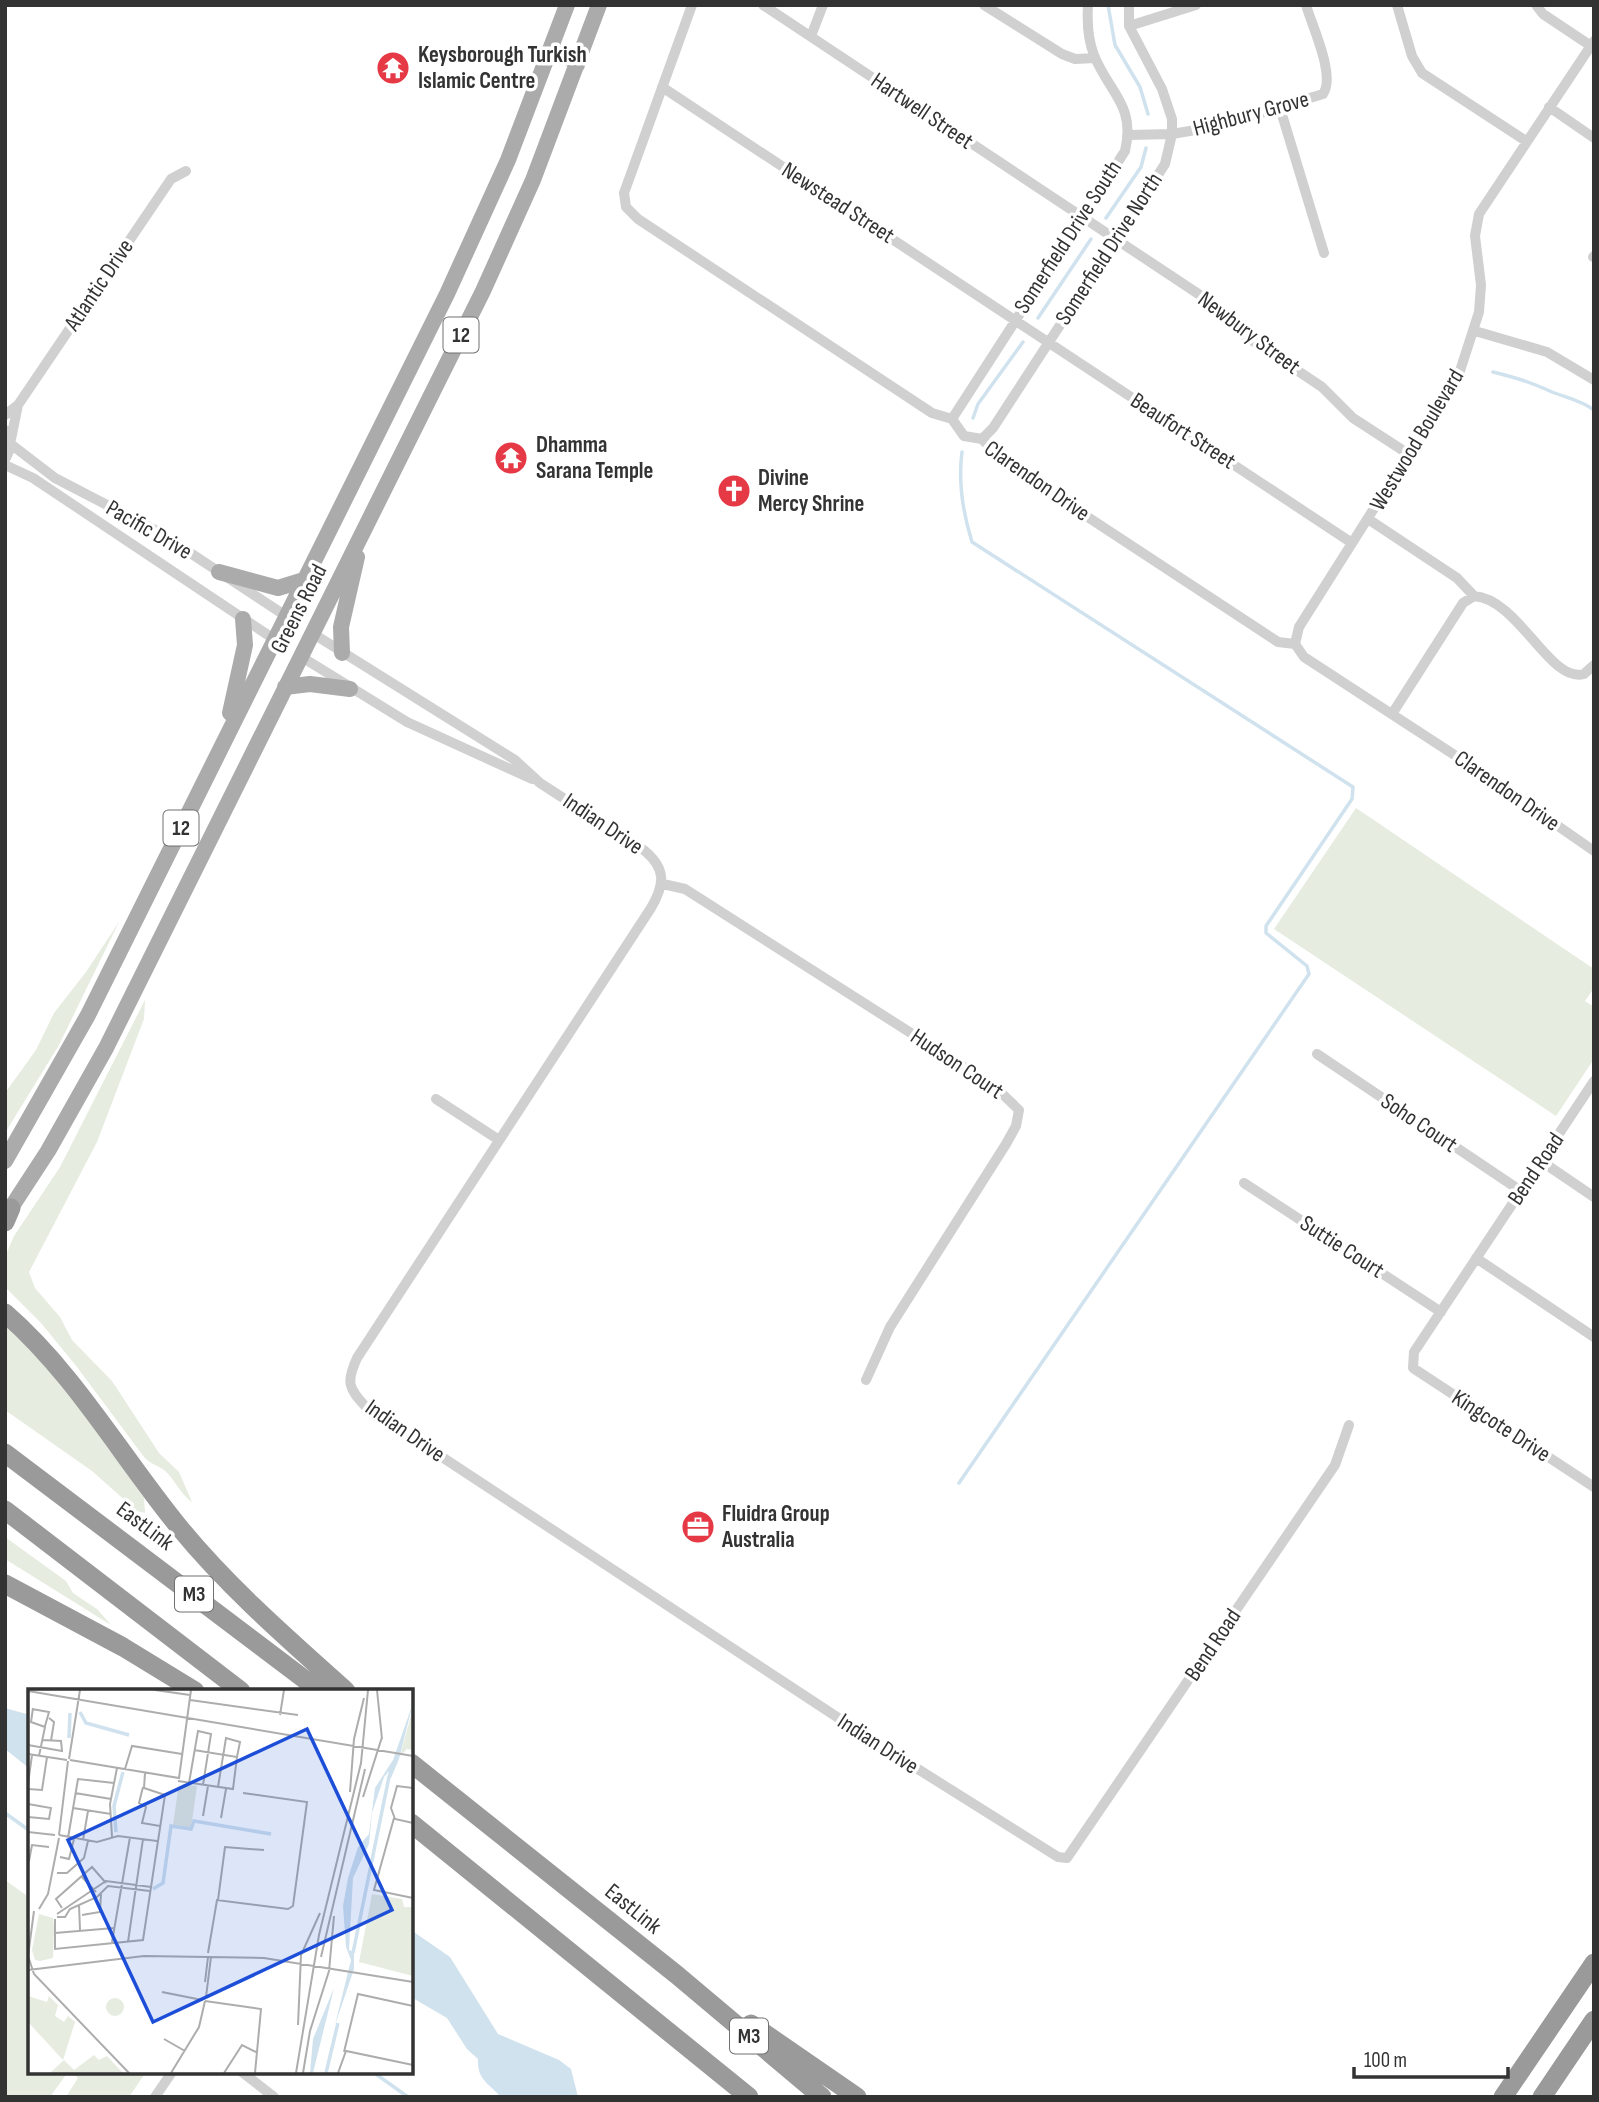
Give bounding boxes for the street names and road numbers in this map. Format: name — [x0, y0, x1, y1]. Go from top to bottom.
street label: Hartwell Street — [866, 67, 978, 155]
street label: Highbury Grove — [1190, 85, 1312, 143]
street label: Somerfield Drive South — [1008, 155, 1128, 319]
street label: Newstead Street — [776, 156, 900, 250]
street label: Somerfield Drive North — [1049, 168, 1169, 330]
street label: Atlantic Drive — [58, 234, 140, 337]
street label: Newbury Street — [1192, 285, 1306, 381]
road number: 12 — [444, 318, 478, 352]
street label: Westwood Boulevard — [1364, 364, 1470, 516]
street label: Beaufort Street — [1125, 387, 1241, 475]
street label: Clarendon Drive — [979, 434, 1095, 528]
street label: Pacific Drive — [101, 494, 197, 566]
street label: Greens Road — [265, 560, 333, 658]
street label: Clarendon Drive — [1449, 744, 1565, 838]
street label: Indian Drive — [558, 787, 648, 861]
road number: 12 — [164, 810, 198, 846]
street label: Hudson Court — [905, 1023, 1009, 1105]
street label: Soho Court — [1375, 1087, 1463, 1159]
street label: Bend Road — [1502, 1128, 1570, 1210]
street label: Suttie Court — [1295, 1209, 1389, 1285]
street label: Kingcote Drive — [1446, 1384, 1556, 1468]
street label: Indian Drive — [360, 1393, 450, 1469]
street label: EastLink — [111, 1495, 179, 1557]
road number: M3 — [175, 1576, 213, 1612]
street label: Bend Road — [1179, 1604, 1247, 1686]
street label: Indian Drive — [832, 1708, 924, 1780]
street label: EastLink — [599, 1878, 667, 1940]
road number: M3 — [730, 2018, 768, 2054]

